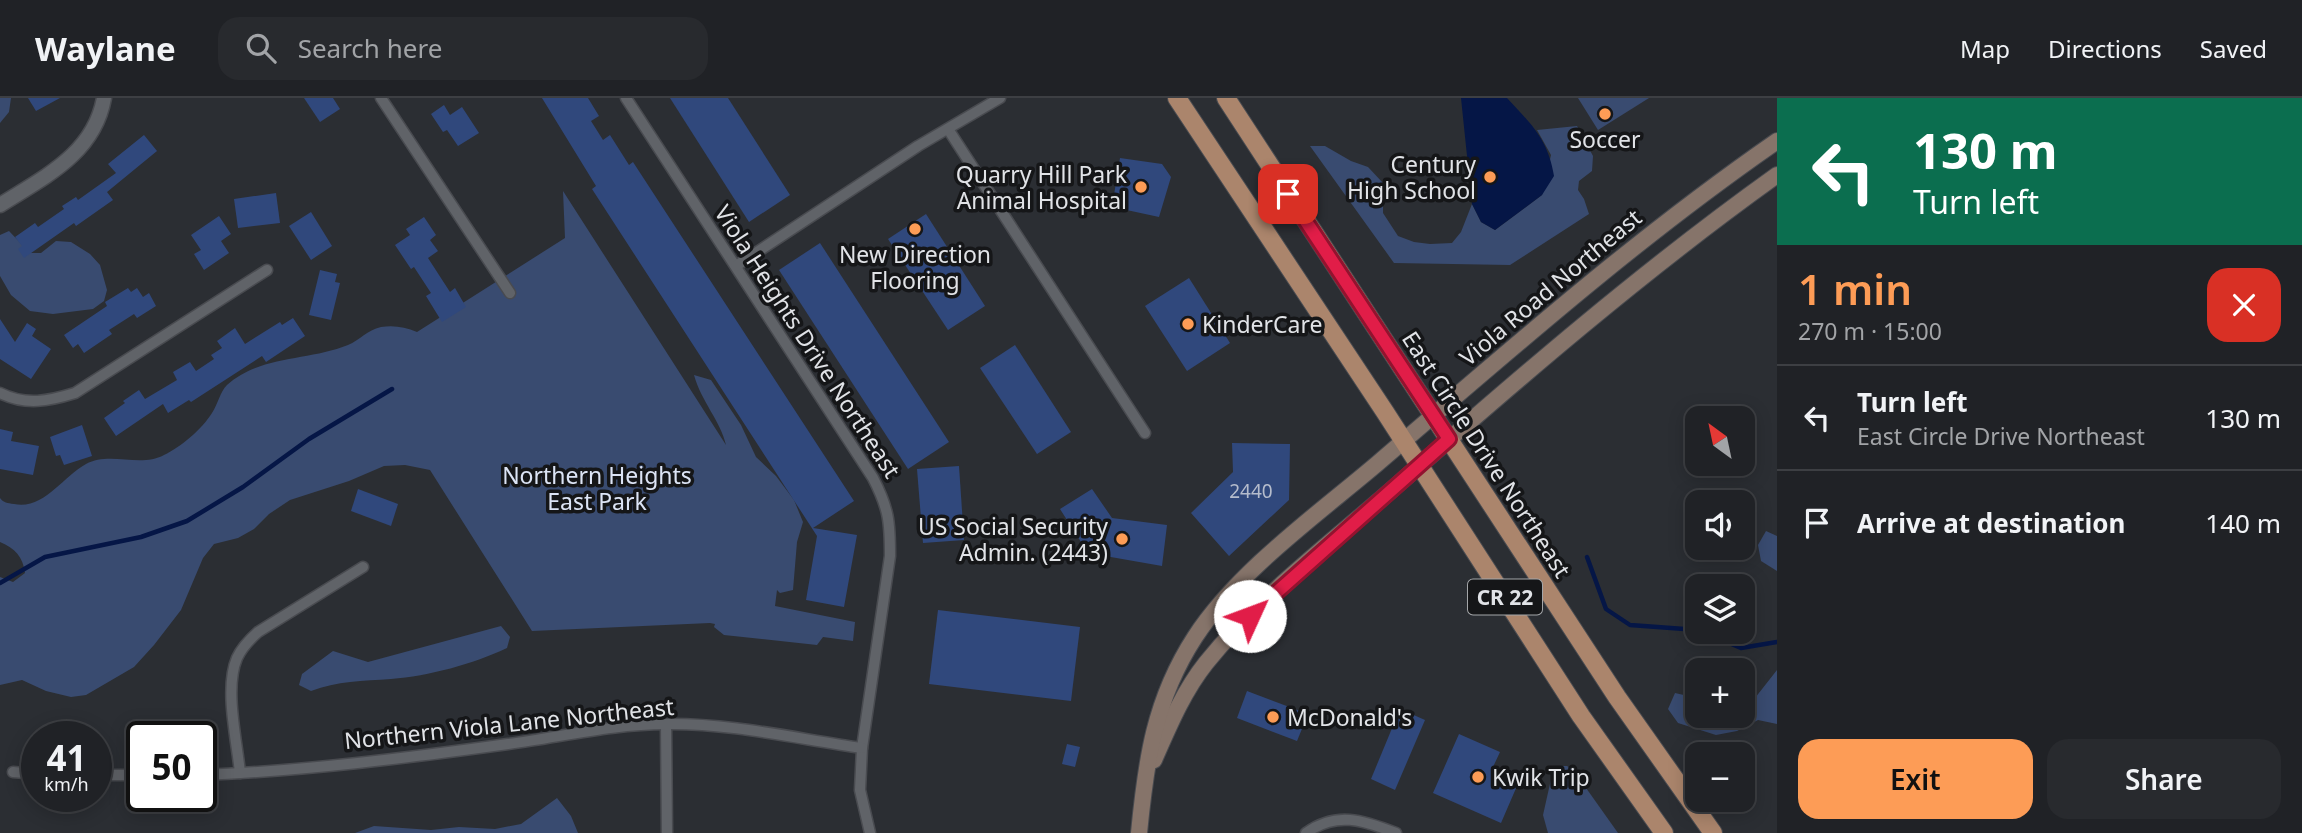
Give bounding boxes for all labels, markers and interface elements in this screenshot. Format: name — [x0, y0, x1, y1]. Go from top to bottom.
search box — [218, 17, 708, 80]
text: Waylane — [35, 26, 176, 71]
icon: search — [242, 29, 280, 67]
text: Search here — [298, 30, 442, 66]
text: Map — [1960, 32, 2010, 65]
text: Directions — [2048, 32, 2162, 65]
text: Saved — [2200, 32, 2267, 65]
marker: Soccer — [1597, 106, 1613, 122]
text: 130 m — [1913, 117, 2058, 183]
place label: Soccer — [1569, 123, 1641, 155]
icon: left — [1798, 126, 1889, 217]
place label: Century High School — [1347, 148, 1476, 206]
place label: Quarry Hill Park Animal Hospital — [956, 158, 1128, 216]
pin — [1258, 164, 1318, 224]
marker: Century High School — [1482, 169, 1498, 185]
icon: arrive — [1269, 175, 1307, 213]
marker: Quarry Hill Park Animal Hospital — [1133, 179, 1149, 195]
text: Turn left — [1913, 180, 2039, 223]
street label: Viola Heights Drive Northeast — [708, 198, 908, 484]
street label: Viola Road Northeast — [1452, 201, 1648, 373]
marker: New Direction Flooring — [907, 221, 923, 237]
place label: New Direction Flooring — [839, 238, 991, 296]
text: 1 min — [1798, 260, 1912, 317]
button: close — [2207, 268, 2281, 342]
place label: KinderCare — [1202, 308, 1322, 340]
text: 270 m · 15:00 — [1798, 315, 1942, 347]
marker: KinderCare — [1180, 316, 1196, 332]
street label: East Circle Drive Northeast — [1395, 325, 1579, 583]
text: Turn left — [1857, 384, 1968, 420]
icon: left — [1798, 399, 1836, 437]
text: 130 m — [2205, 400, 2281, 436]
north arrow — [1685, 406, 1755, 476]
map controls — [1685, 406, 1755, 812]
text: East Circle Drive Northeast — [1857, 420, 2145, 452]
park label: Northern Heights East Park — [502, 459, 692, 517]
house number: 2440 — [1229, 478, 1273, 504]
button: sound — [1685, 490, 1755, 560]
icon: arrive — [1798, 504, 1836, 542]
text: Arrive at destination — [1857, 505, 2126, 541]
text: 140 m — [2205, 505, 2281, 541]
place label: US Social Security Admin. (2443) — [918, 510, 1108, 568]
marker: US Social Security Admin. (2443) — [1114, 531, 1130, 547]
button: layers — [1685, 574, 1755, 644]
position arrow — [1213, 579, 1287, 653]
road number: CR 22 — [1468, 580, 1542, 614]
button: + — [1685, 658, 1755, 728]
street label: Northern Viola Lane Northeast — [343, 690, 675, 756]
place label: McDonald's — [1287, 701, 1412, 733]
marker: McDonald's — [1265, 709, 1281, 725]
speed limit sign: 50 — [126, 721, 217, 812]
text: 41 — [46, 734, 87, 781]
button: Exit — [1798, 739, 2033, 819]
button: Share — [2047, 739, 2281, 819]
button: − — [1685, 742, 1755, 812]
place label: Kwik Trip — [1492, 761, 1590, 793]
marker: Kwik Trip — [1470, 769, 1486, 785]
text: km/h — [44, 772, 89, 796]

